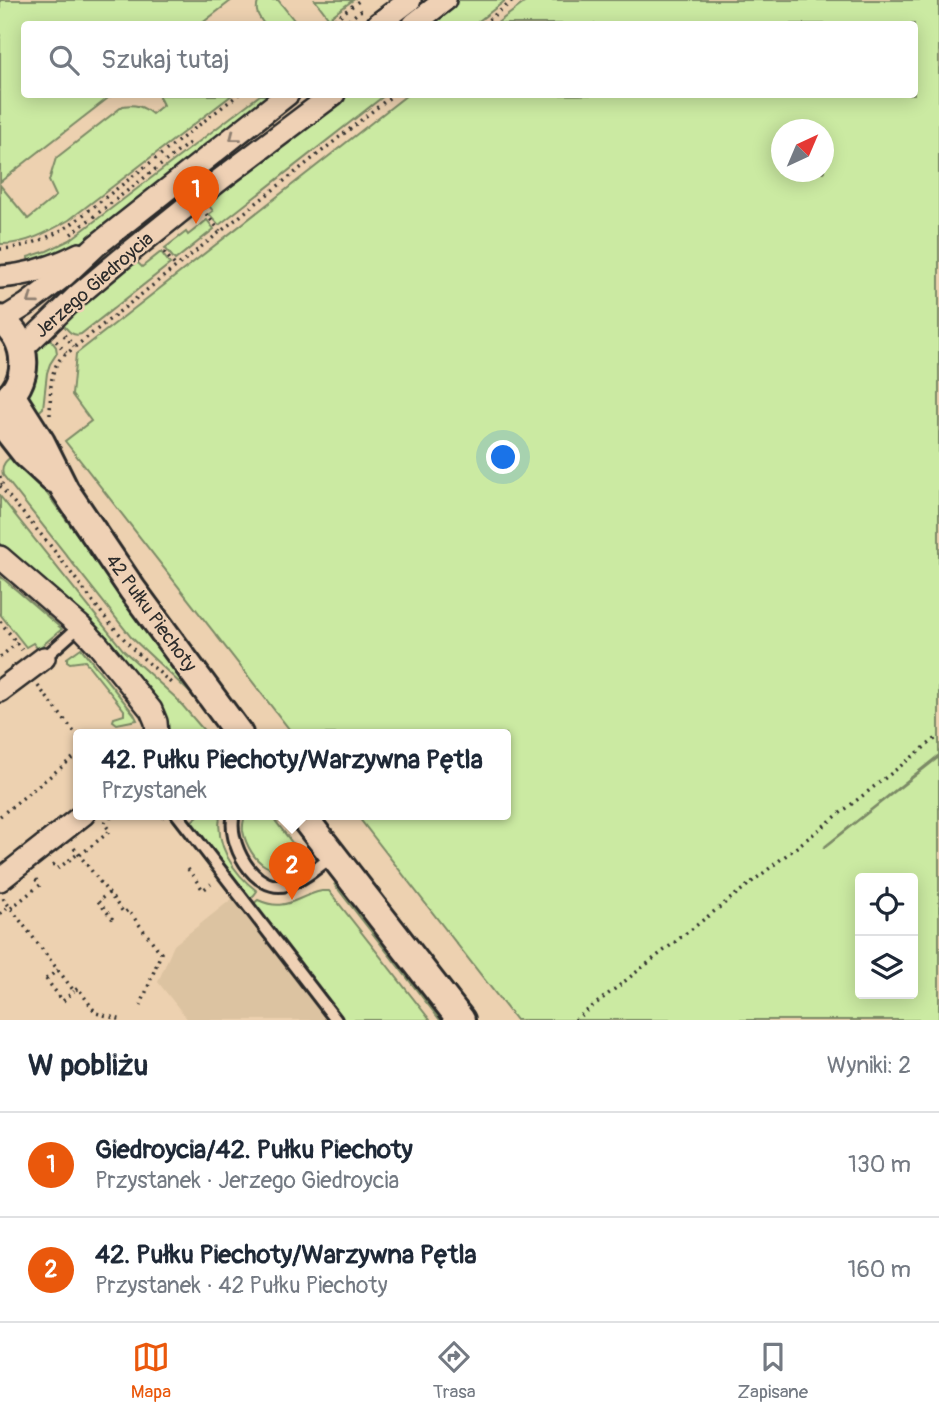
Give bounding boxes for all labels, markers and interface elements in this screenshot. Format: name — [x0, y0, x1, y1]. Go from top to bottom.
search box — [21, 21, 918, 98]
icon: search — [45, 41, 83, 79]
text: Szukaj tutaj — [101, 44, 229, 76]
north arrow — [771, 119, 834, 182]
one-way arrow — [230, 128, 242, 141]
pin: 1 — [173, 166, 219, 224]
street label: Jerzego Giedroycia — [30, 227, 158, 343]
one-way arrow — [27, 292, 40, 304]
your location — [486, 440, 520, 474]
street label: 42 Pułku Piechoty — [100, 549, 202, 677]
popup — [73, 729, 511, 820]
text: 42. Pułku Piechoty/Warzywna Pętla — [101, 744, 483, 776]
text: Przystanek — [101, 776, 207, 805]
pin: 2 — [269, 842, 315, 900]
map controls — [855, 873, 918, 999]
button: locate — [855, 873, 918, 936]
button: layers — [855, 936, 918, 999]
text: W pobliżu — [28, 1047, 148, 1084]
text: Wyniki: 2 — [827, 1051, 911, 1080]
text: Giedroycia/42. Pułku Piechoty — [95, 1134, 413, 1166]
text: 1 — [47, 1150, 56, 1179]
text: 130 m — [848, 1150, 911, 1179]
text: Przystanek · Jerzego Giedroycia — [95, 1166, 399, 1195]
text: 42. Pułku Piechoty/Warzywna Pętla — [95, 1239, 477, 1271]
text: 2 — [45, 1255, 57, 1284]
text: 160 m — [847, 1255, 911, 1284]
text: Przystanek · 42 Pułku Piechoty — [95, 1271, 388, 1300]
tab: Mapa — [131, 1338, 171, 1404]
tab: Trasa — [433, 1338, 476, 1404]
tab: Zapisane — [737, 1338, 808, 1404]

